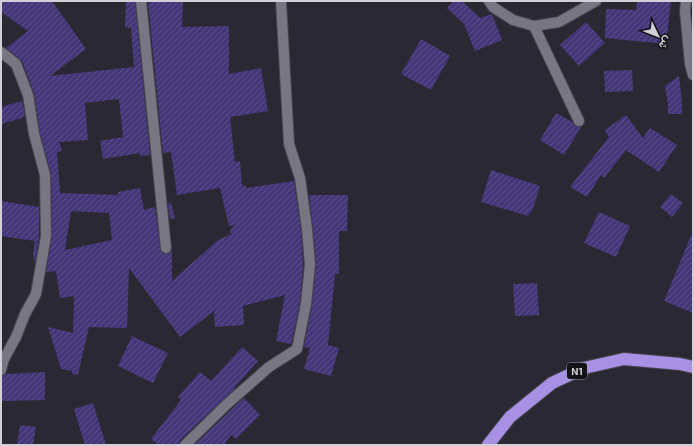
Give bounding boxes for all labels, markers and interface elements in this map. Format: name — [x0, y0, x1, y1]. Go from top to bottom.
north arrow — [638, 16, 678, 56]
text: ش — [656, 33, 675, 52]
road number: N1 — [567, 363, 587, 379]

